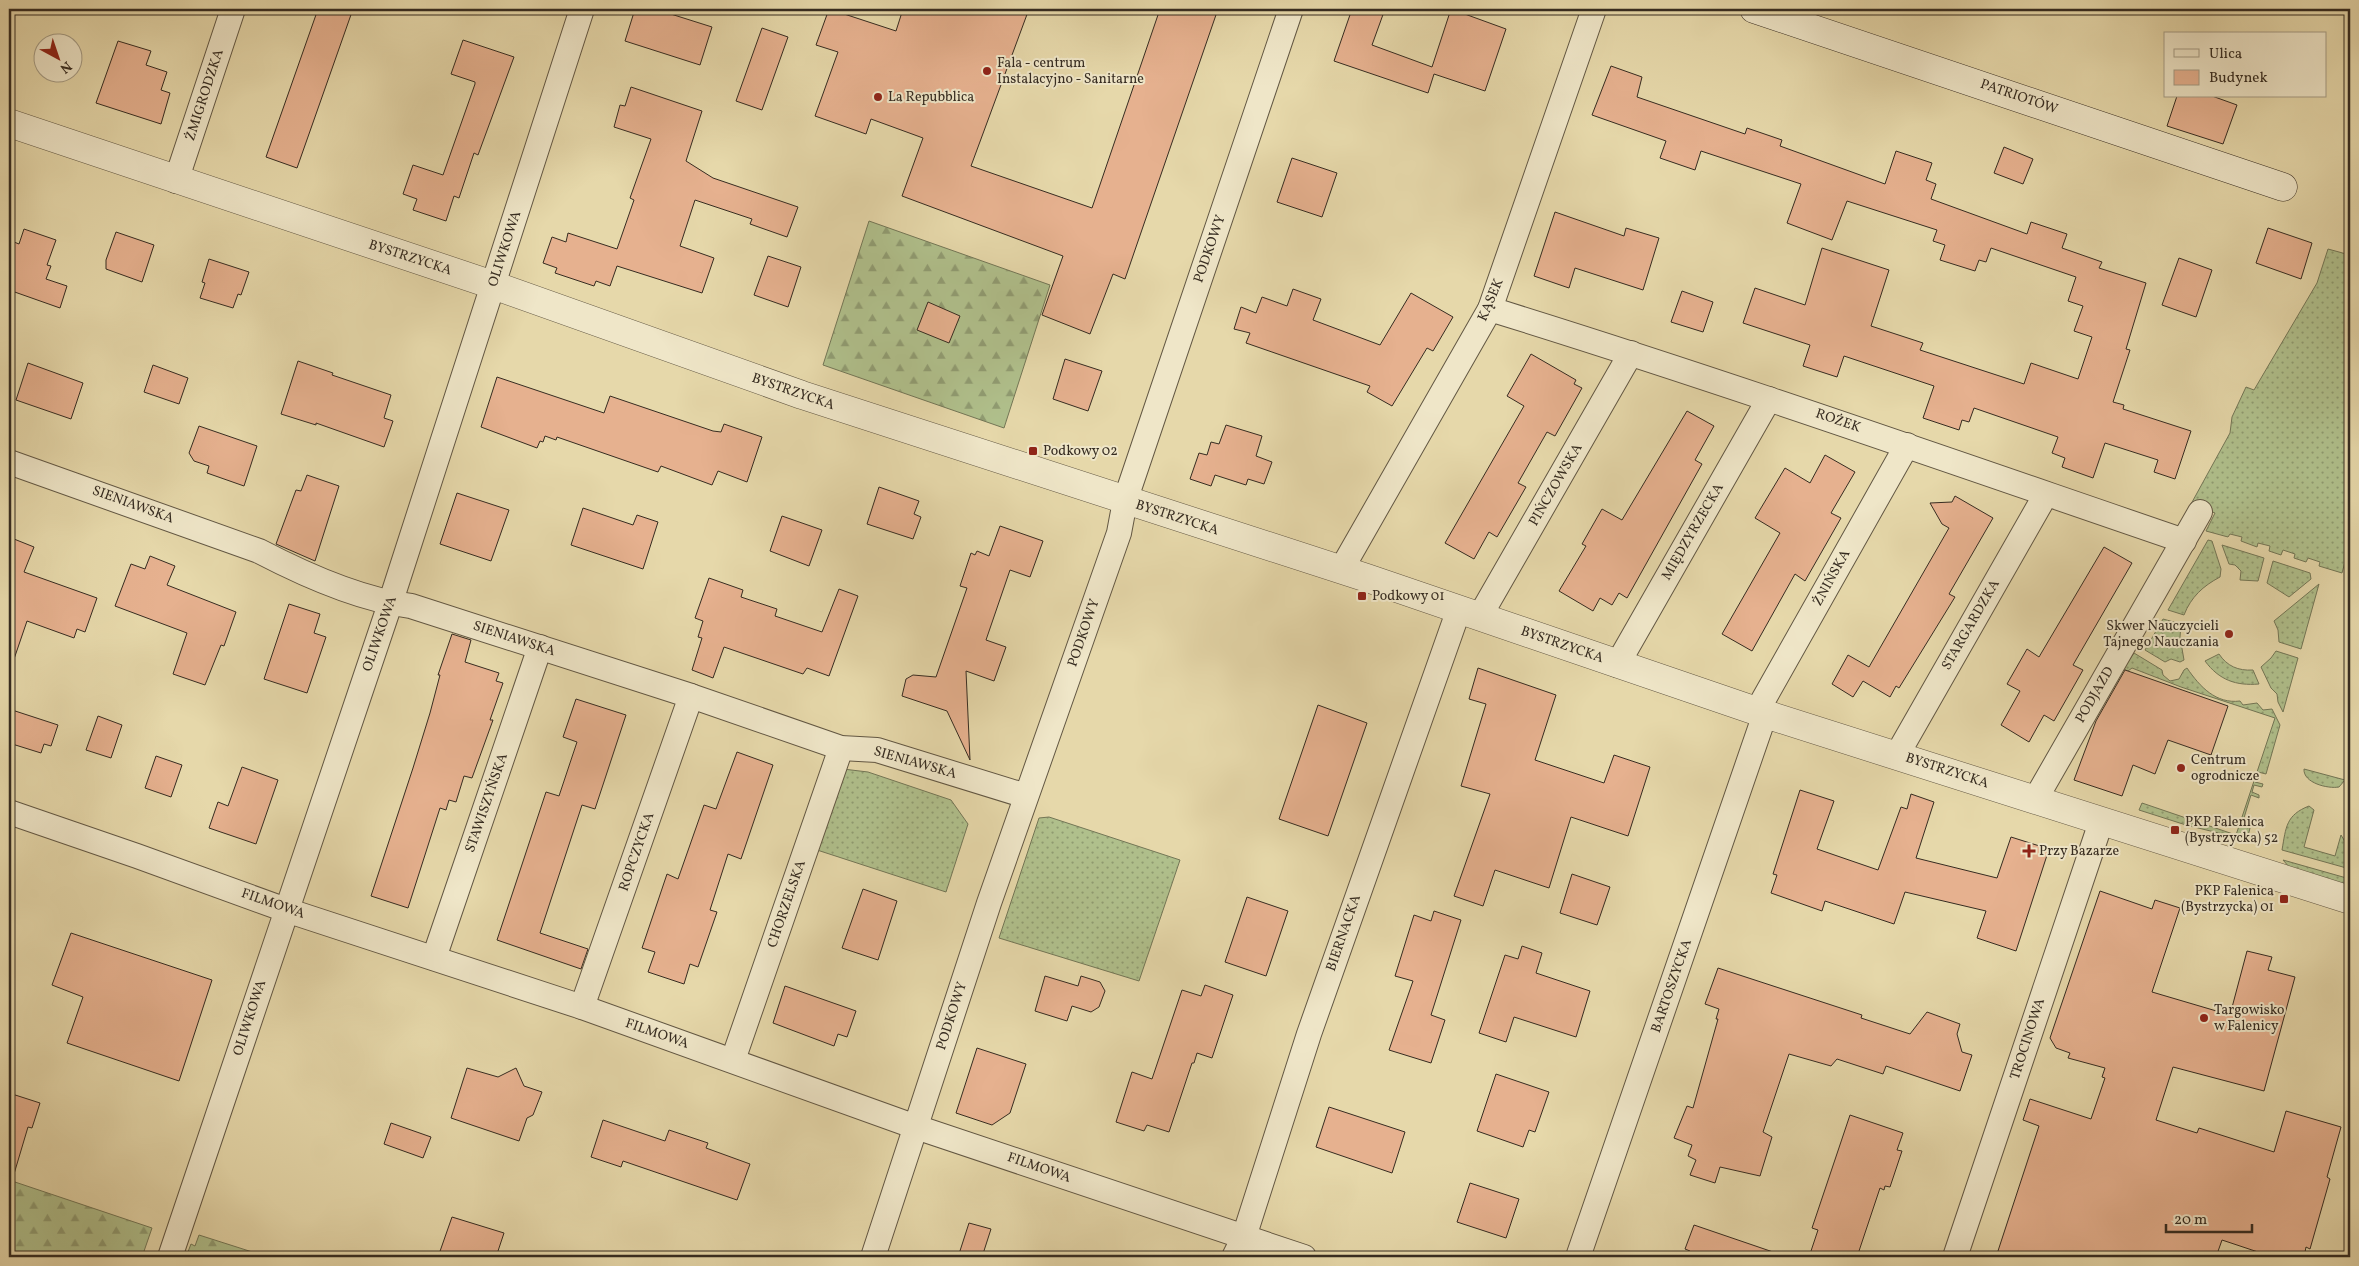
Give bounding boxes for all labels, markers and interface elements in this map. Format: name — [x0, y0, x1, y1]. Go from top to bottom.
north arrow — [32, 32, 82, 82]
legend — [2164, 32, 2326, 98]
text: Ulica — [2209, 44, 2242, 65]
street label: ŻMIGRODZKA — [181, 47, 229, 143]
place label: Fala - centrum Instalacyjno - Sanitarne — [997, 54, 1144, 89]
text: N — [55, 56, 75, 77]
marker: Fala - centrum Instalacyjno - Sanitarne — [981, 65, 993, 77]
text: Budynek — [2209, 68, 2268, 89]
street label: PATRIOTÓW — [1978, 74, 2061, 119]
place label: La Repubblica — [888, 88, 974, 107]
marker: La Repubblica — [872, 91, 884, 103]
street label: OLIWKOWA — [484, 209, 526, 289]
street label: PODKOWY — [1190, 212, 1231, 285]
street label: BYSTRZYCKA — [366, 236, 454, 280]
street label: KĄSEK — [1473, 275, 1509, 324]
street label: BYSTRZYCKA — [749, 369, 837, 415]
street label: ROŻEK — [1813, 404, 1864, 438]
street label: PIŃCZOWSKA — [1525, 440, 1587, 530]
place label: Podkowy 02 — [1043, 442, 1118, 461]
marker: Podkowy 02 — [1027, 445, 1039, 457]
street label: MIĘDZYRZECKA — [1657, 480, 1729, 584]
street label: SIENIAWSKA — [90, 481, 177, 529]
street label: BYSTRZYCKA — [1133, 496, 1221, 540]
street label: ŻNIŃSKA — [1809, 546, 1855, 610]
street label: STARGARDZKA — [1937, 576, 2005, 674]
place label: Podkowy 01 — [1372, 587, 1445, 606]
marker: Podkowy 01 — [1356, 590, 1368, 602]
street label: OLIWKOWA — [358, 594, 402, 674]
street label: PODKOWY — [1064, 596, 1105, 669]
street label: SIENIAWSKA — [470, 617, 558, 661]
place label: Skwer Nauczycieli Tajnego Nauczania — [2103, 617, 2219, 652]
street label: BYSTRZYCKA — [1518, 622, 1606, 668]
marker: Skwer Nauczycieli Tajnego Nauczania — [2223, 628, 2235, 640]
street label: PODJAZD — [2071, 663, 2119, 727]
street label: SIENIAWSKA — [871, 742, 959, 784]
street label: BYSTRZYCKA — [1903, 749, 1991, 793]
street label: STAWISZYŃSKA — [461, 751, 513, 855]
place label: Centrum ogrodnicze — [2191, 751, 2260, 786]
marker: Centrum ogrodnicze — [2175, 762, 2187, 774]
street label: ROPCZYCKA — [615, 810, 659, 894]
place label: PKP Falenica (Bystrzycka) 52 — [2185, 813, 2278, 848]
marker: PKP Falenica (Bystrzycka) 52 — [2169, 824, 2181, 836]
place label: Przy Bazarze — [2039, 842, 2120, 861]
marker: Przy Bazarze — [2023, 845, 2035, 857]
street label: CHORZELSKA — [763, 857, 811, 950]
place label: PKP Falenica (Bystrzycka) 01 — [2181, 882, 2274, 917]
street label: FILMOWA — [239, 884, 308, 924]
street label: BIERNACKA — [1322, 892, 1366, 974]
marker: PKP Falenica (Bystrzycka) 01 — [2278, 893, 2290, 905]
street label: BARTOSZYCKA — [1647, 936, 1697, 1035]
street label: OLIWKOWA — [229, 978, 271, 1058]
street label: PODKOWY — [932, 979, 972, 1052]
street label: TROCINOWA — [2006, 996, 2050, 1082]
place label: Targowisko w Falenicy — [2214, 1001, 2285, 1036]
marker: Targowisko w Falenicy — [2198, 1012, 2210, 1024]
street label: FILMOWA — [623, 1014, 692, 1054]
street label: FILMOWA — [1005, 1148, 1074, 1188]
scale bar — [2166, 1201, 2253, 1233]
text: 20 m — [2174, 1210, 2207, 1231]

